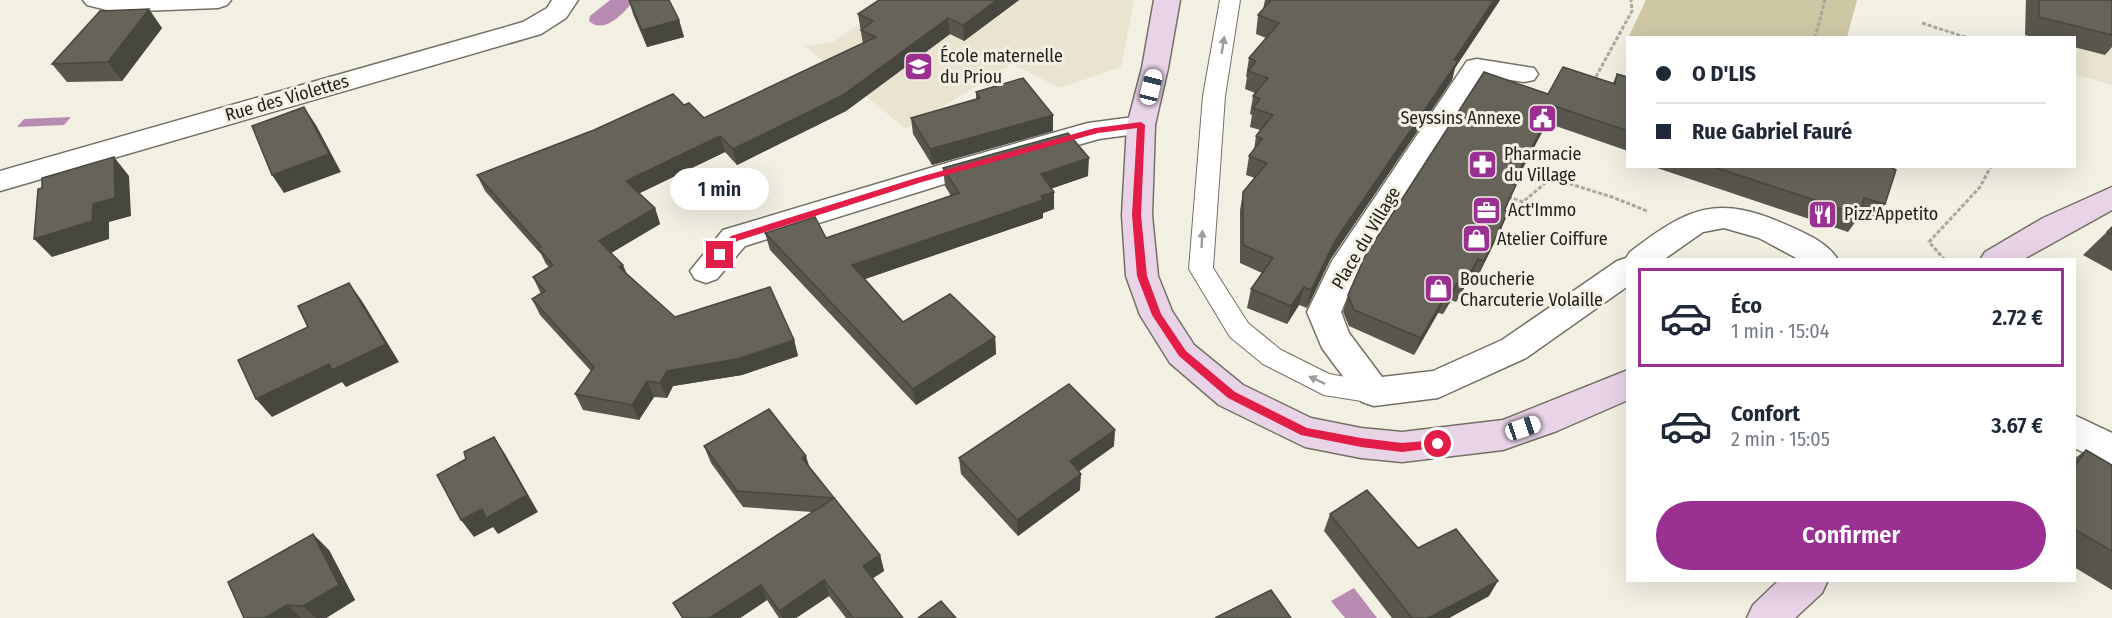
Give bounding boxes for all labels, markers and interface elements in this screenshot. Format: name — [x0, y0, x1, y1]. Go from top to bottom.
one-way arrow — [1218, 36, 1227, 55]
place label: École maternelle du Priou — [940, 44, 1063, 88]
school or university icon: École maternelle du Priou — [903, 50, 935, 82]
text: O D'LIS — [1692, 60, 1756, 87]
car — [1138, 67, 1164, 107]
street label: Rue des Violettes — [223, 70, 352, 126]
public building icon: Seyssins Annexe — [1526, 102, 1558, 134]
place label: Seyssins Annexe — [1400, 107, 1521, 129]
text: Rue Gabriel Fauré — [1692, 118, 1852, 145]
place label: Pharmacie du Village — [1504, 143, 1582, 186]
pharmacy icon: Pharmacie du Village — [1467, 148, 1499, 180]
callout: 1 min — [670, 168, 770, 210]
text: 1 min — [698, 177, 741, 201]
street label: Place du Village — [1327, 183, 1405, 293]
office icon: Act'Immo — [1471, 194, 1503, 226]
restaurant icon: Pizz'Appetito — [1807, 198, 1839, 230]
place label: Act'Immo — [1508, 199, 1576, 221]
place label: Pizz'Appetito — [1844, 203, 1938, 225]
shop icon: Atelier Coiffure — [1460, 223, 1492, 255]
place label: Atelier Coiffure — [1497, 228, 1608, 250]
one-way arrow — [1198, 230, 1207, 249]
route end — [706, 241, 733, 268]
place label: Boucherie Charcuterie Volaille — [1460, 268, 1603, 311]
shop icon: Boucherie Charcuterie Volaille — [1423, 273, 1455, 305]
icon: car — [1659, 291, 1713, 345]
text: Éco — [1731, 292, 1762, 319]
text: 2.72 € — [1992, 304, 2043, 331]
text: 1 min · 15:04 — [1731, 319, 1829, 343]
one-way arrow — [1308, 375, 1326, 385]
icon: car — [1659, 399, 1713, 453]
text: Confort — [1731, 400, 1800, 427]
text: 3.67 € — [1991, 412, 2043, 439]
car — [1503, 414, 1543, 442]
text: 2 min · 15:05 — [1731, 427, 1830, 451]
route start — [1424, 430, 1451, 457]
button: Confirmer — [1656, 501, 2046, 570]

